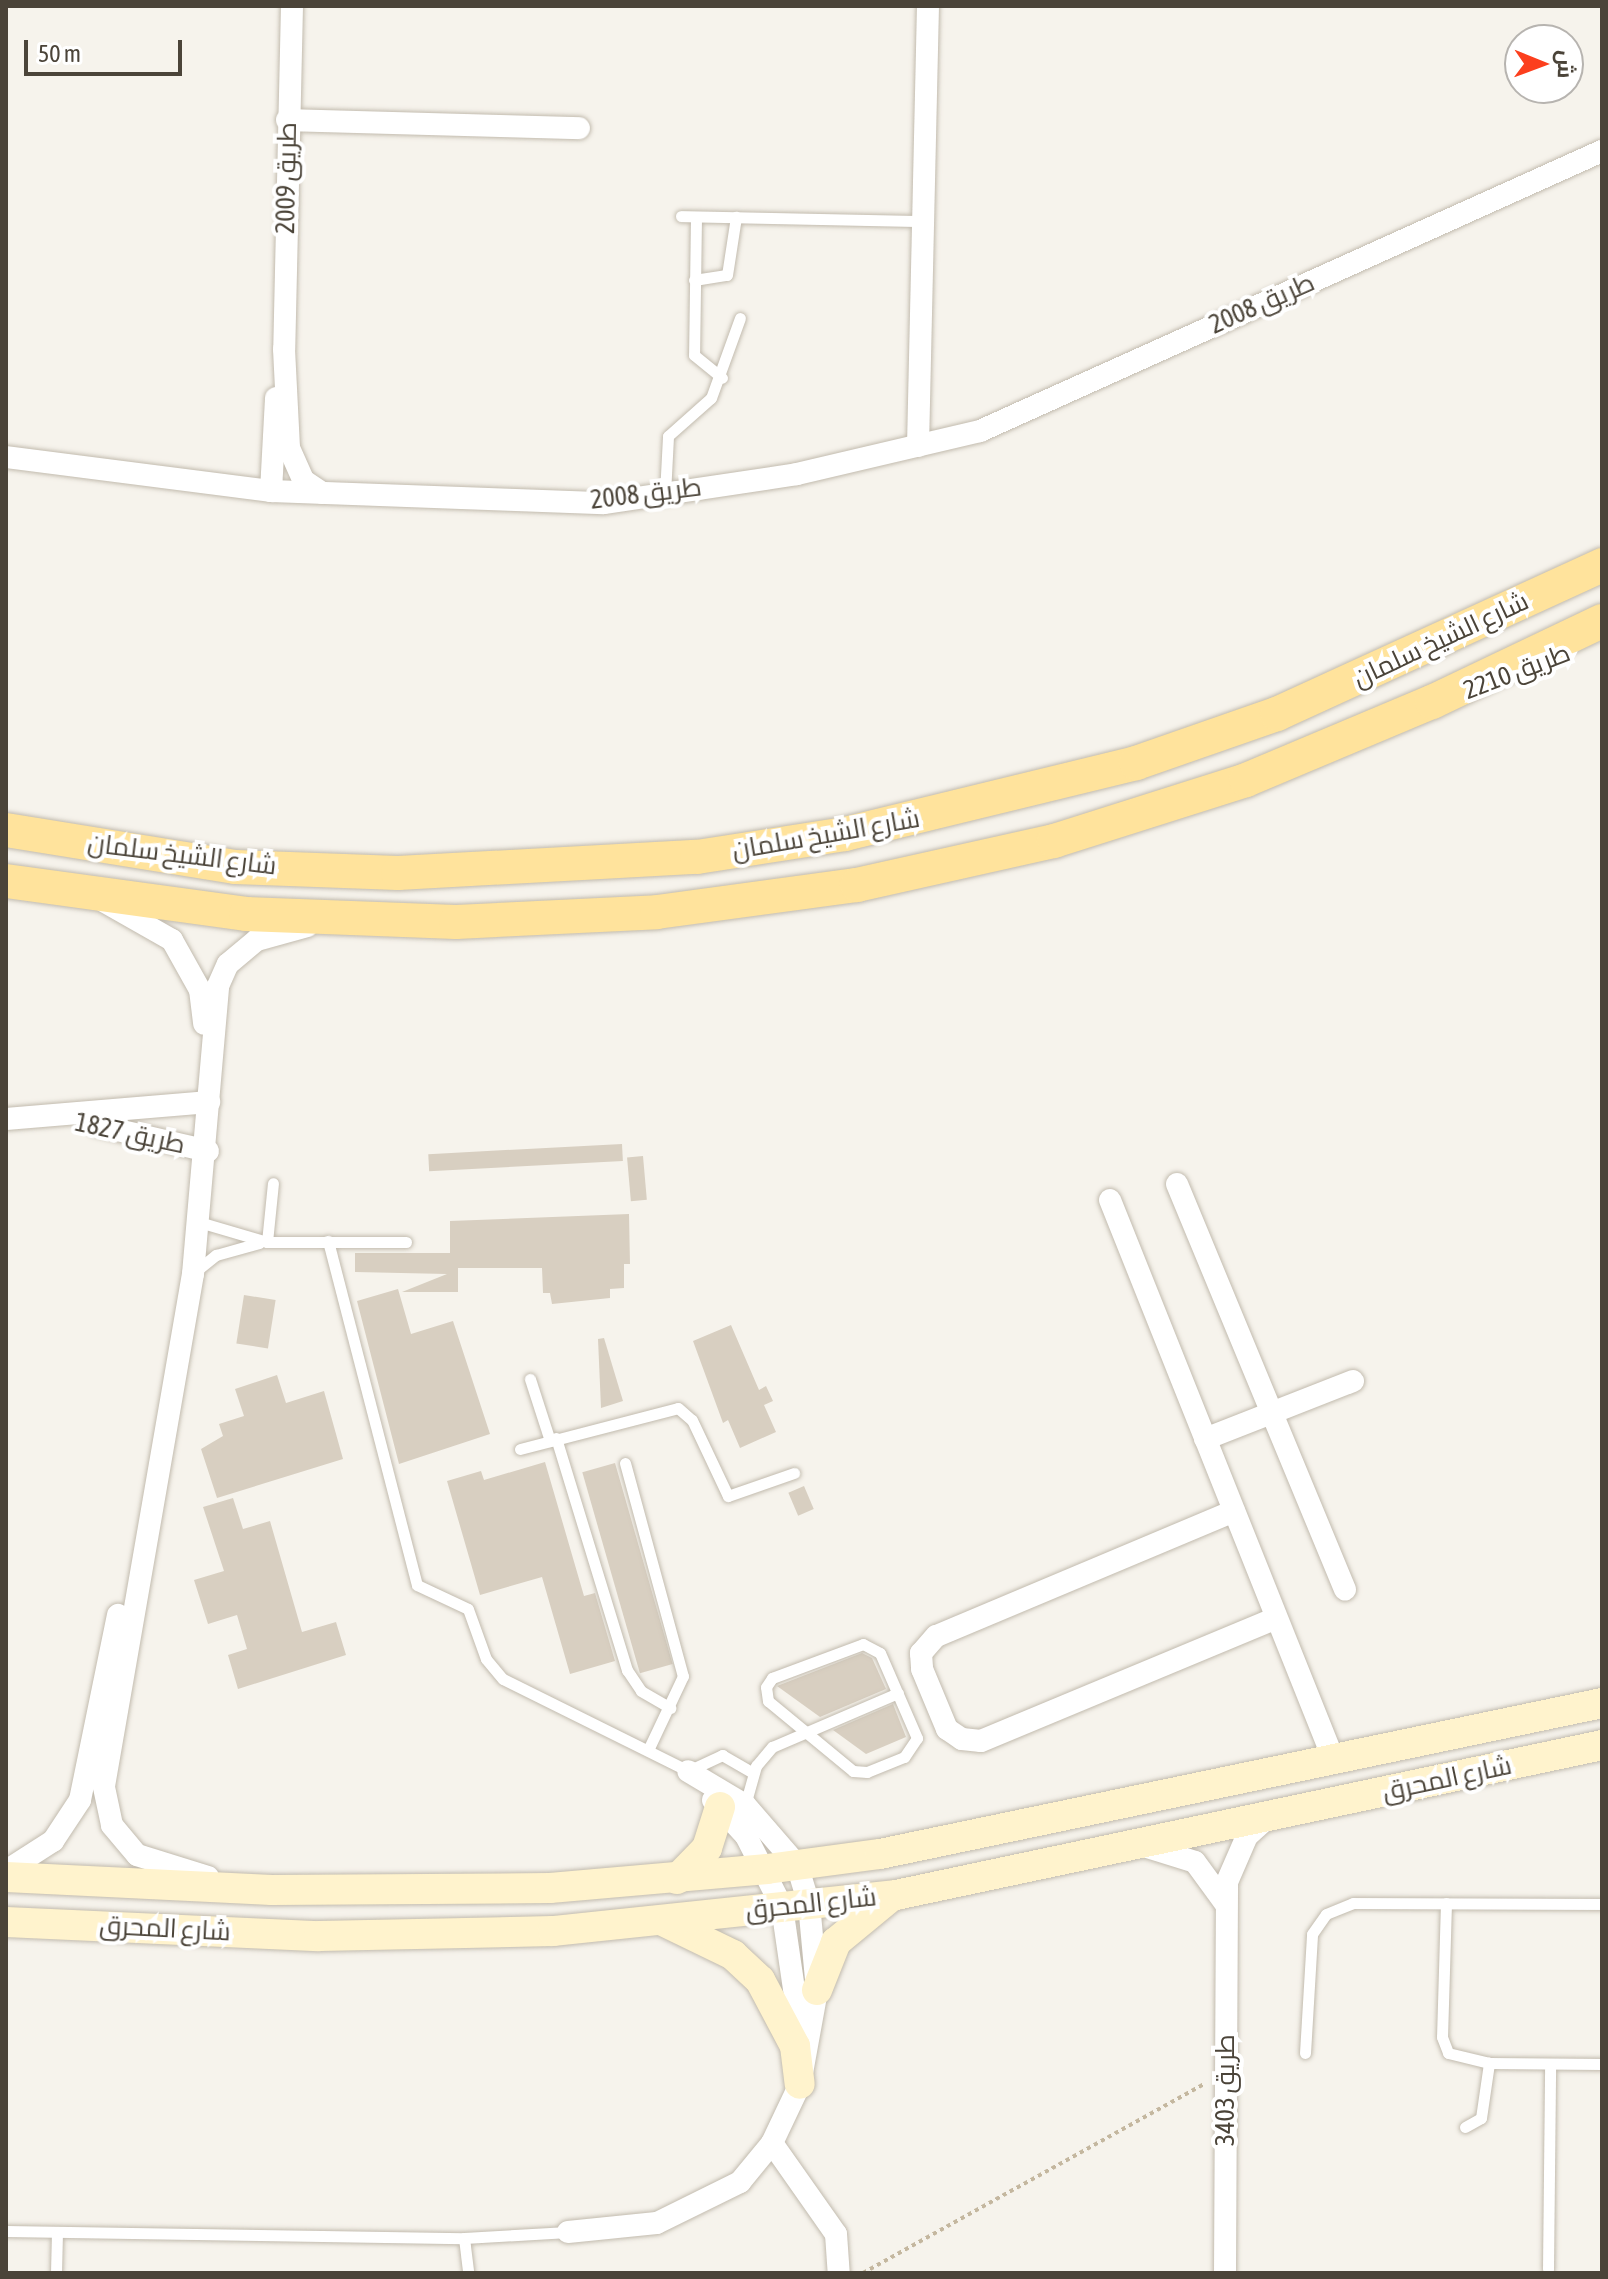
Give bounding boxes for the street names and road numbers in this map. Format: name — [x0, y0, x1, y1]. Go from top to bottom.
street label: طريق 2009 — [270, 122, 304, 234]
street label: طريق 2008 — [1205, 267, 1319, 341]
street label: طريق 2008 — [589, 472, 703, 516]
street label: شارع الشيخ سلمان — [1348, 586, 1534, 694]
street label: طريق 2210 — [1459, 637, 1575, 707]
street label: شارع الشيخ سلمان — [730, 803, 922, 867]
street label: شارع الشيخ سلمان — [86, 828, 278, 882]
street label: طريق 1827 — [72, 1107, 188, 1161]
street label: شارع المحرق — [1379, 1750, 1515, 1808]
street label: شارع المحرق — [744, 1882, 878, 1926]
street label: شارع المحرق — [99, 1910, 231, 1948]
street label: طريق 3403 — [1210, 2034, 1242, 2146]

